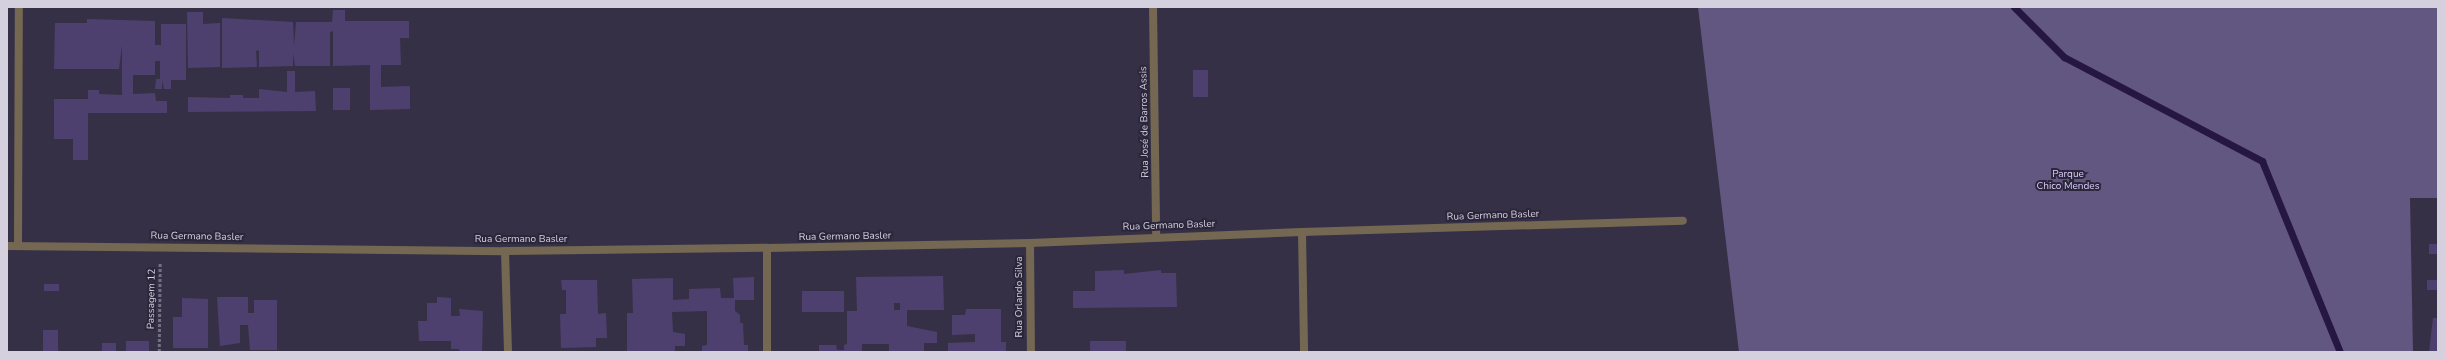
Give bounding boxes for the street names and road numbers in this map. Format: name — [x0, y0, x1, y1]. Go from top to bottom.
street label: Rua José de Barros Assis — [1138, 66, 1152, 178]
street label: Rua Germano Basler — [1446, 208, 1540, 224]
street label: Rua Germano Basler — [1122, 218, 1216, 234]
street label: Rua Germano Basler — [151, 230, 243, 244]
street label: Rua Germano Basler — [799, 230, 891, 244]
street label: Rua Germano Basler — [475, 234, 567, 246]
street label: Rua Orlando Silva — [1014, 257, 1026, 337]
street label: Passagem 12 — [145, 269, 159, 329]

